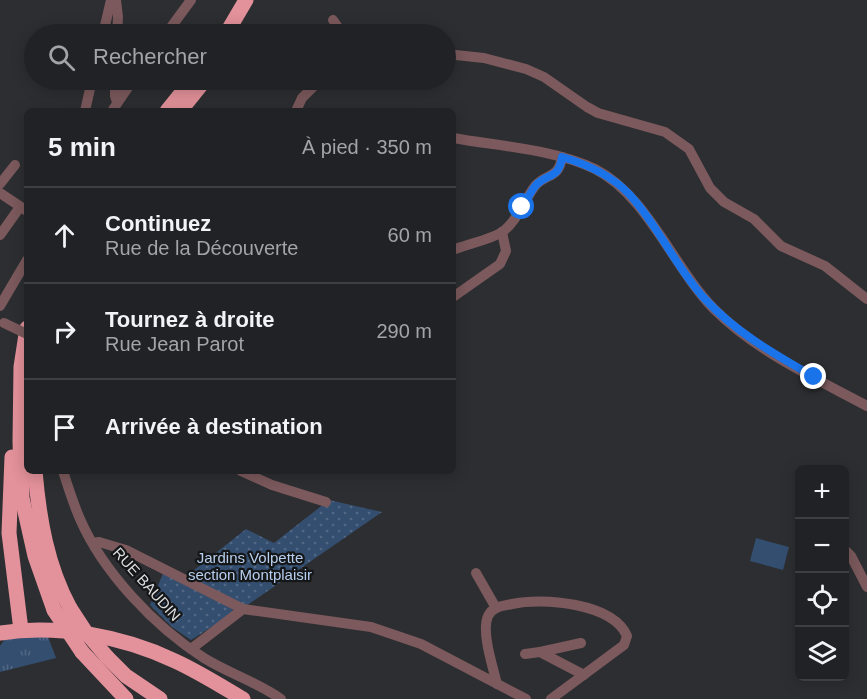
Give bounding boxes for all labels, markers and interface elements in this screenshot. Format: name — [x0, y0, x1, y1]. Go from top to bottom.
search box — [24, 24, 456, 90]
icon: search — [45, 41, 78, 74]
text: Rechercher — [93, 44, 207, 69]
text: 5 min — [48, 132, 116, 162]
text: À pied · 350 m — [302, 136, 432, 158]
route start — [508, 193, 534, 219]
text: Continuez — [105, 211, 211, 236]
icon: ahead — [48, 219, 81, 252]
text: 60 m — [388, 224, 432, 246]
text: Rue de la Découverte — [105, 237, 298, 259]
text: Tournez à droite — [105, 307, 275, 332]
icon: right — [48, 315, 81, 348]
text: 290 m — [376, 320, 432, 342]
text: Rue Jean Parot — [105, 333, 244, 355]
route end — [800, 363, 826, 389]
icon: arrive — [48, 411, 81, 444]
text: Arrivée à destination — [105, 414, 323, 439]
map controls — [795, 465, 849, 681]
button: + — [795, 465, 849, 519]
button: − — [795, 519, 849, 573]
street label: RUE BAUDIN — [110, 544, 184, 624]
park label: Jardins Volpette section Montplaisir — [188, 549, 312, 583]
button: locate — [795, 573, 849, 627]
button: layers — [795, 627, 849, 681]

